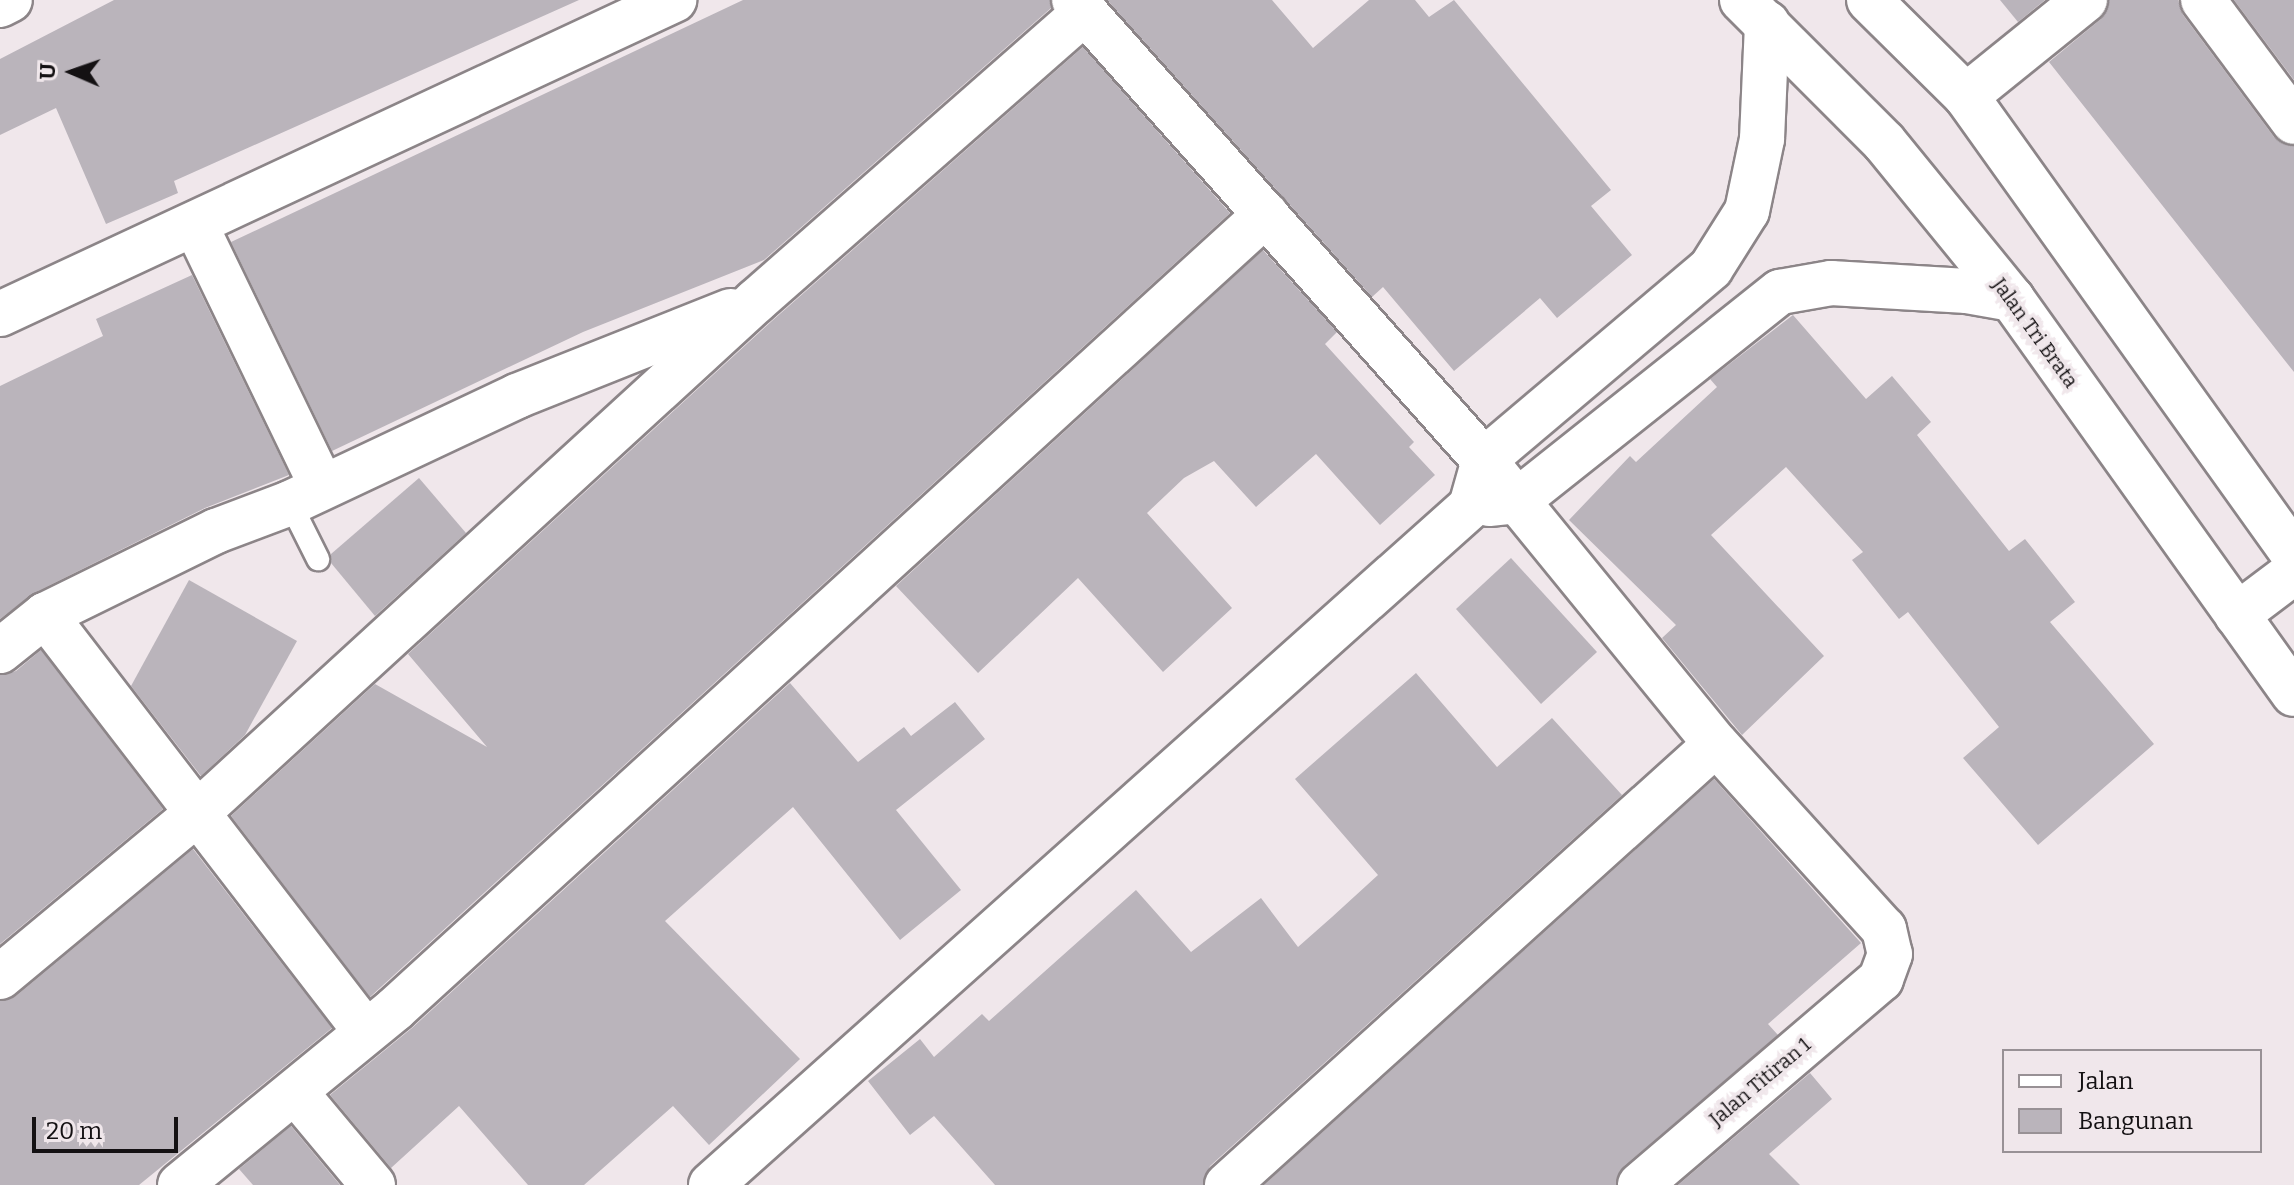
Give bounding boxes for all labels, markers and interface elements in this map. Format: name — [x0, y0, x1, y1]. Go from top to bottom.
north arrow — [32, 32, 112, 112]
text: U — [34, 63, 61, 80]
street label: Jalan Tri Brata — [1987, 274, 2083, 392]
street label: Jalan Titiran 1 — [1705, 1033, 1815, 1131]
legend — [2002, 1049, 2262, 1153]
text: Jalan — [2078, 1067, 2133, 1095]
scale bar — [36, 1101, 182, 1151]
text: Bangunan — [2078, 1107, 2193, 1135]
text: 20 m — [46, 1117, 102, 1145]

